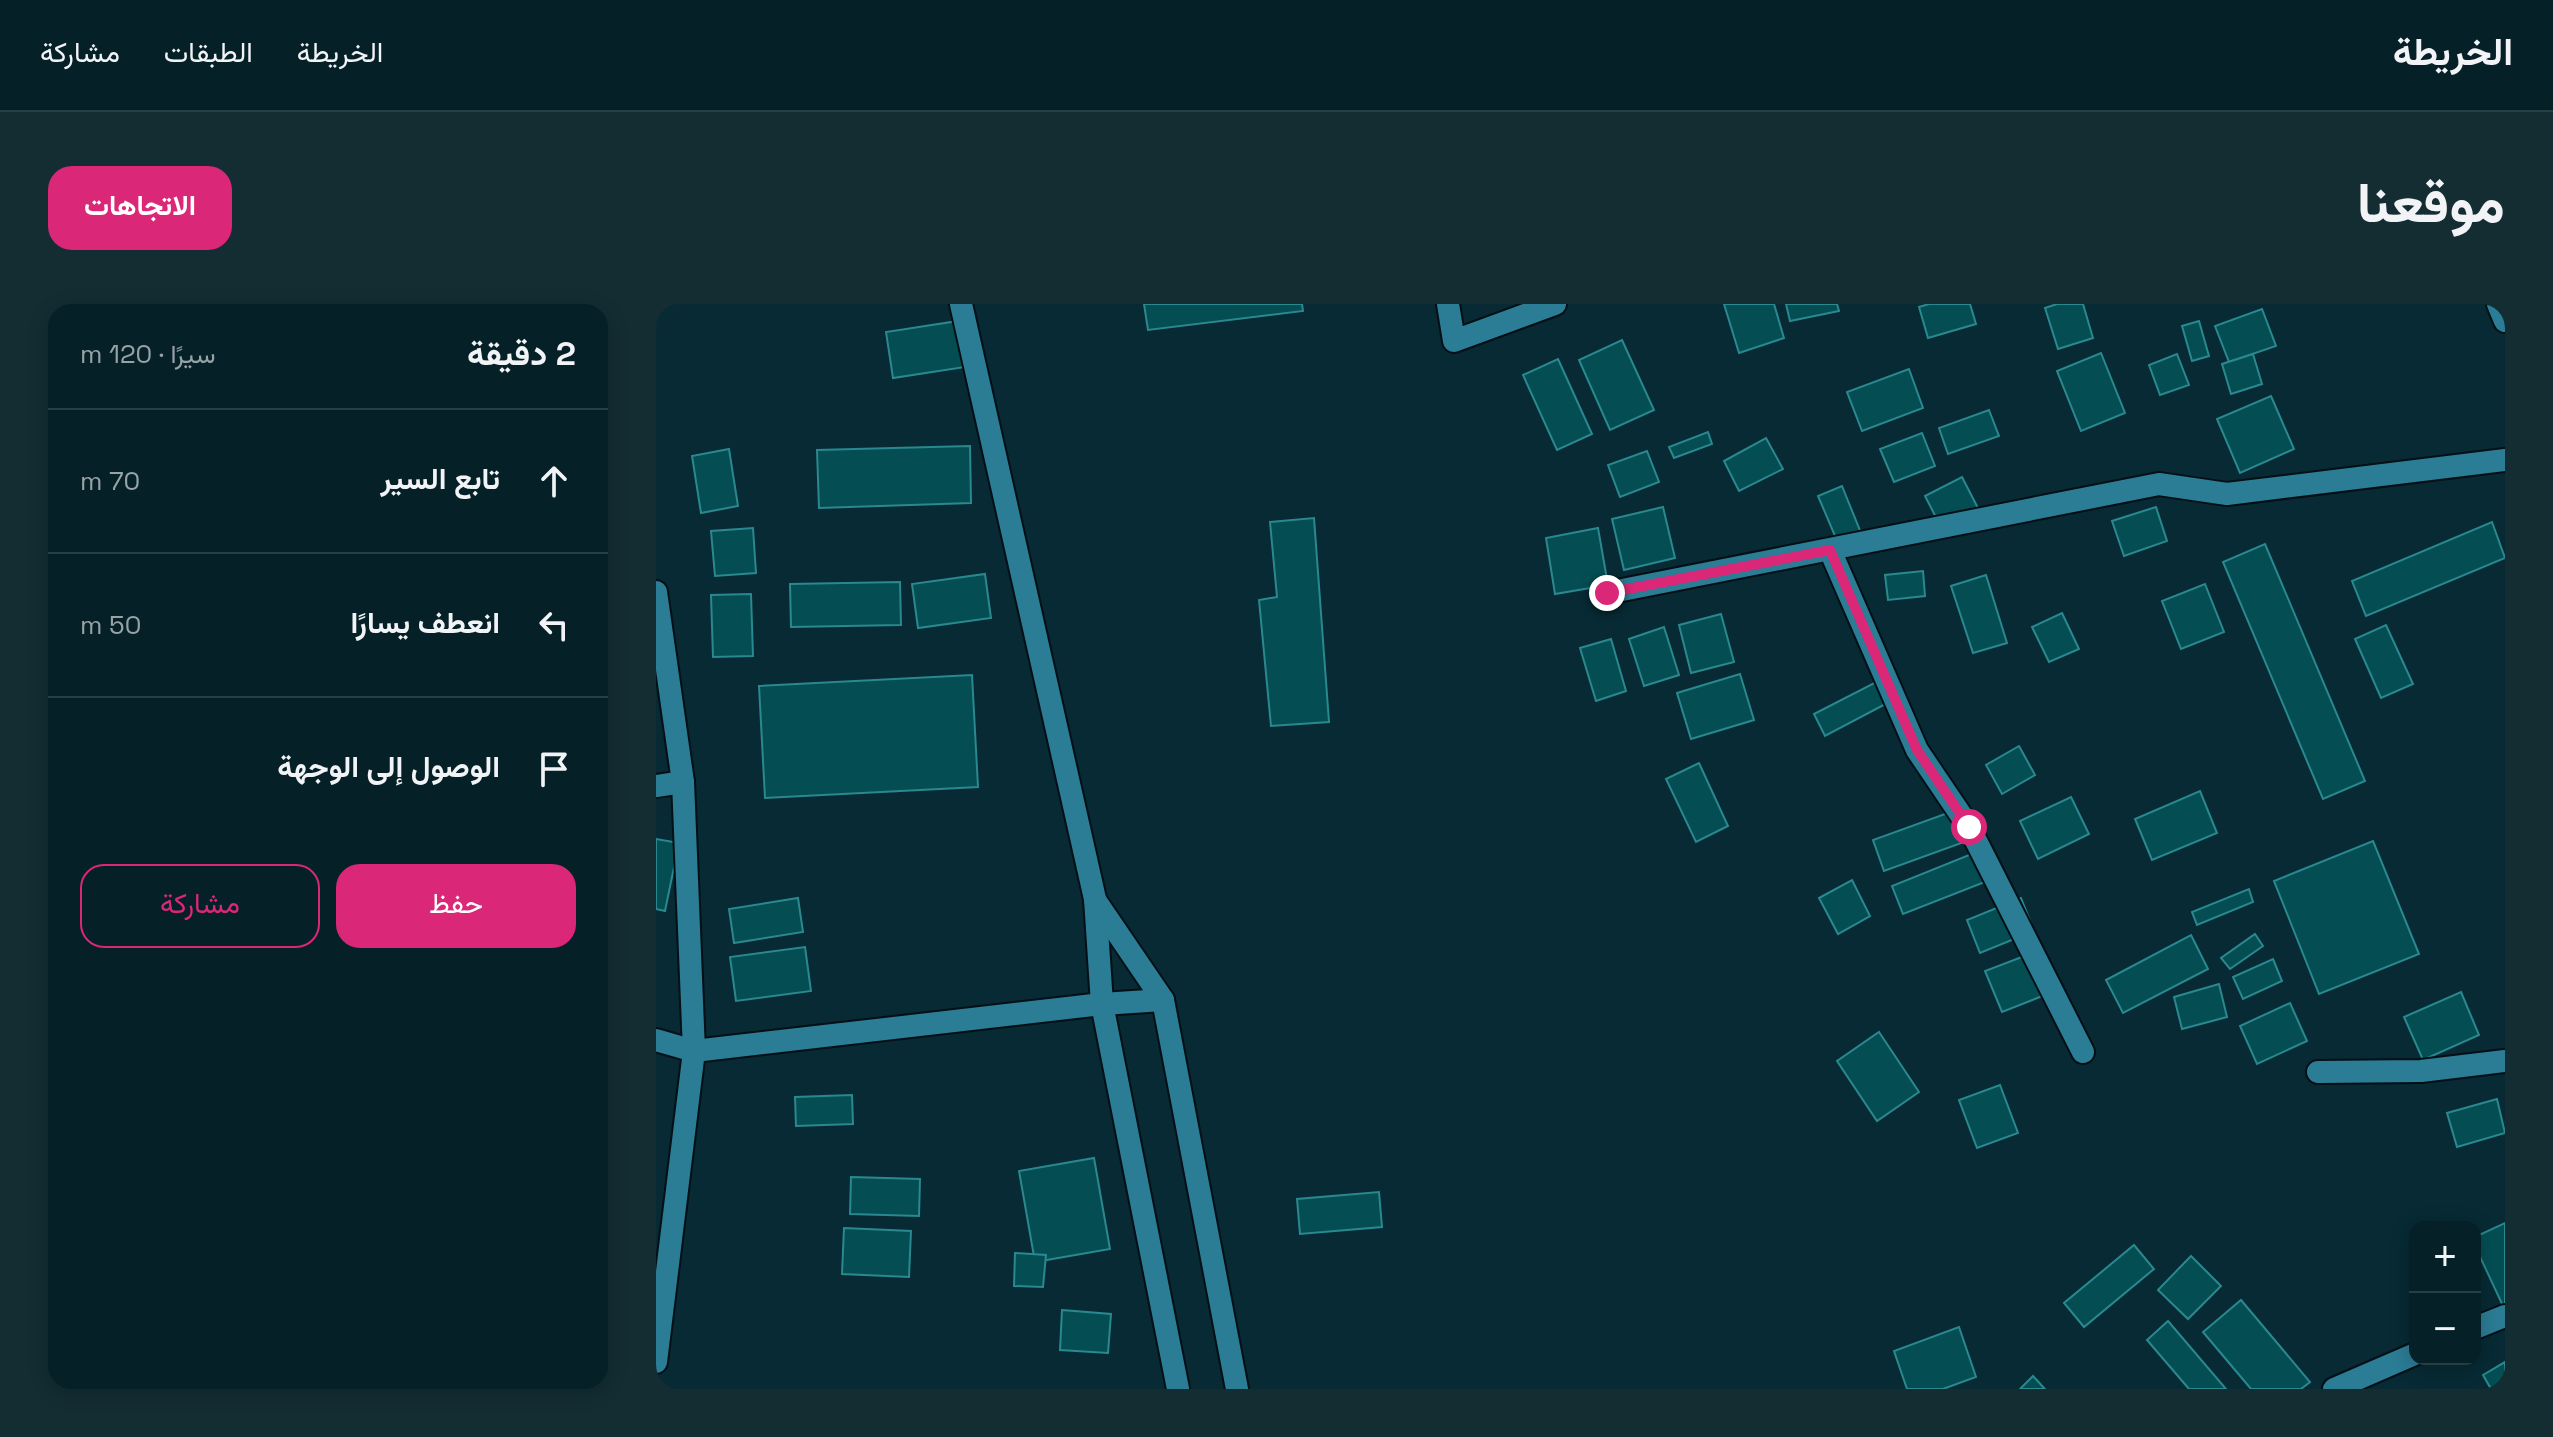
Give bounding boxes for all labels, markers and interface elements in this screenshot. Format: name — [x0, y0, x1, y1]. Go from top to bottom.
text: الخريطة — [2393, 28, 2513, 76]
text: مشاركة — [40, 34, 120, 70]
text: الطبقات — [164, 34, 253, 70]
text: الخريطة — [297, 34, 383, 70]
button: الاتجاهات — [48, 166, 232, 250]
text: موقعنا — [2357, 167, 2505, 238]
text: 2 دقيقة — [467, 332, 576, 375]
text: سيرًا · 120 m — [80, 337, 216, 371]
text: تابع السير — [381, 459, 500, 498]
icon: ahead — [532, 459, 576, 503]
text: 70 m — [80, 464, 140, 498]
route end — [1589, 575, 1625, 611]
text: انعطف يسارًا — [350, 603, 500, 642]
icon: left — [532, 603, 576, 647]
text: 50 m — [80, 608, 141, 642]
text: الوصول إلى الوجهة — [277, 747, 500, 786]
icon: arrive — [532, 747, 576, 791]
route start — [1951, 809, 1987, 845]
button: مشاركة — [80, 864, 320, 948]
button: حفظ — [336, 864, 576, 948]
map controls — [2409, 1221, 2481, 1365]
button: + — [2409, 1221, 2481, 1293]
button: − — [2409, 1293, 2481, 1365]

